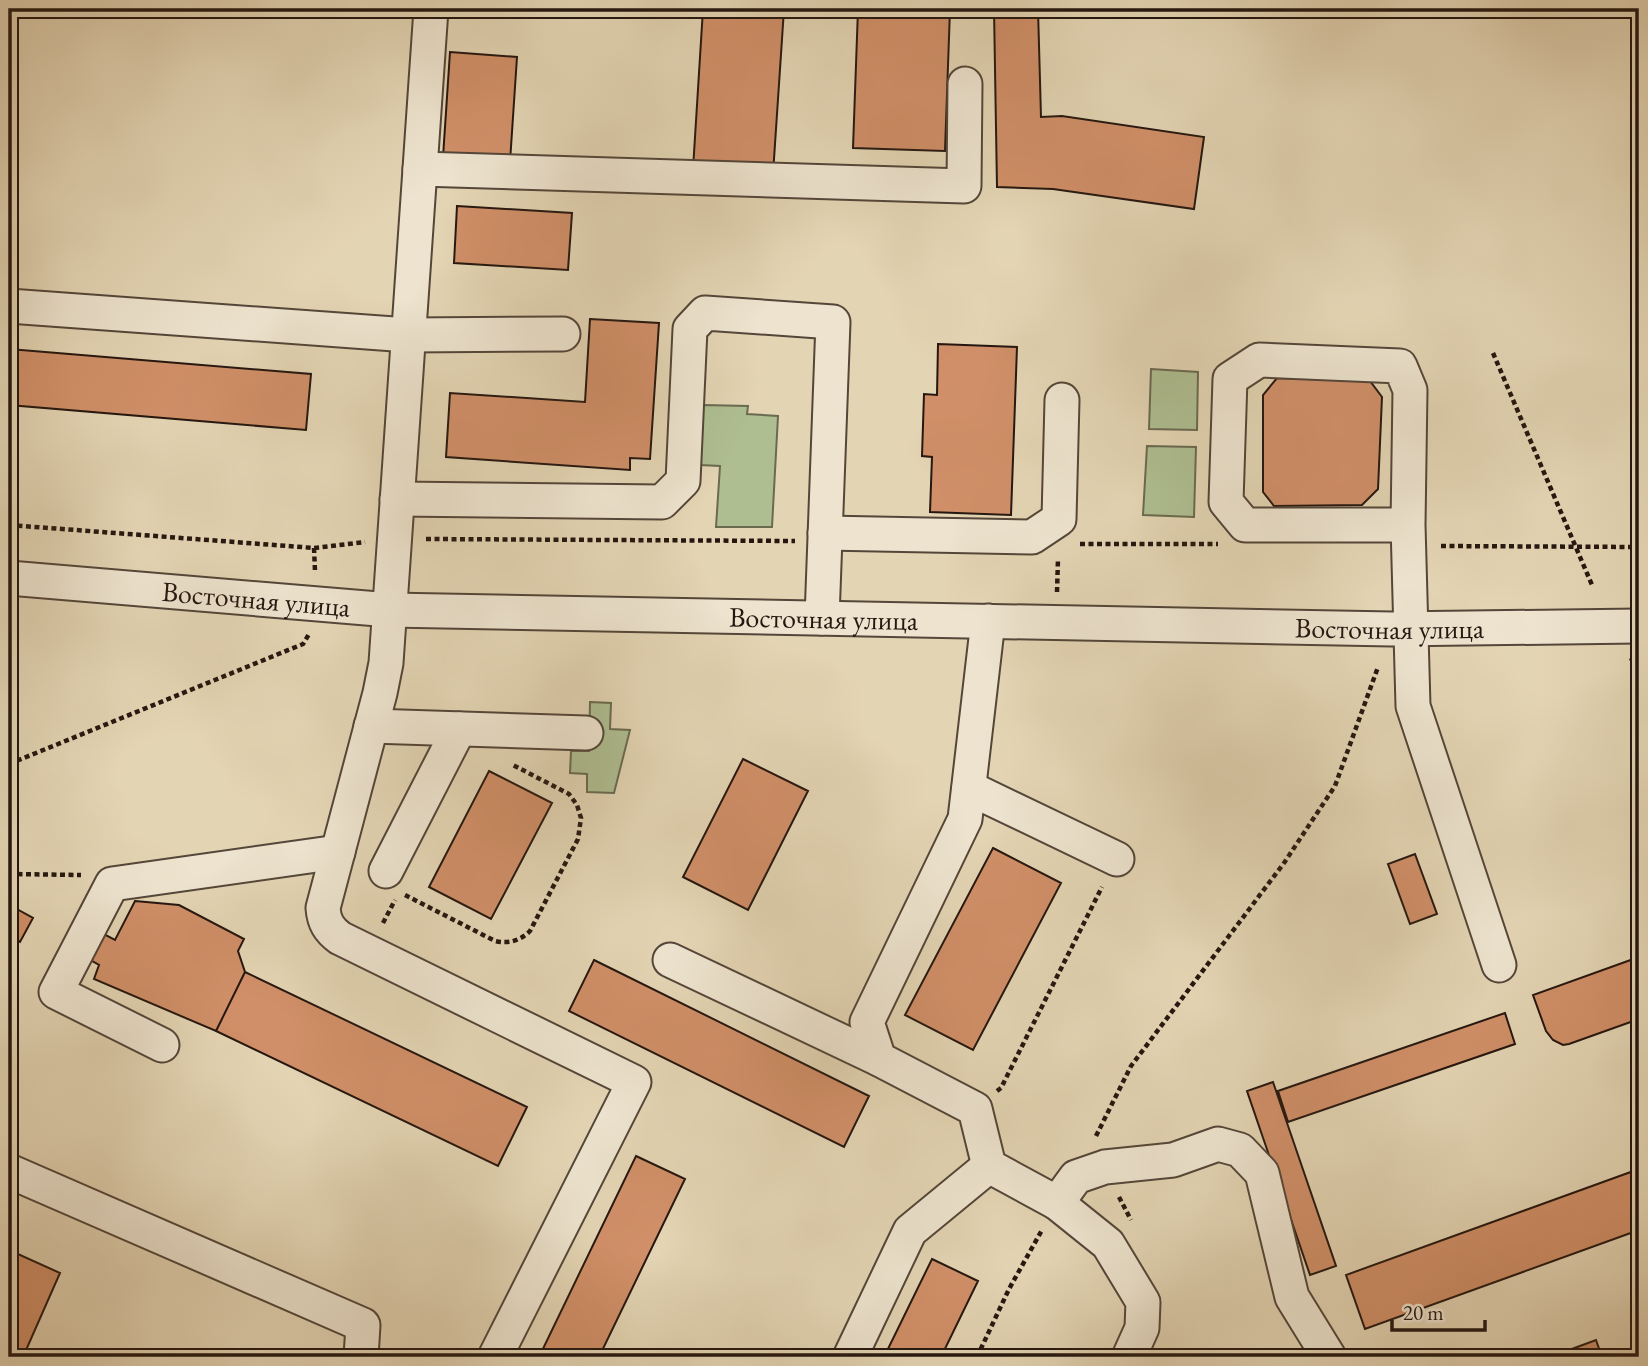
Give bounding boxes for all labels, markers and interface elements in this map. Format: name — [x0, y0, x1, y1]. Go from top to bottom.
street label: Восточная улица — [160, 573, 353, 625]
street label: Восточная улица — [729, 598, 919, 638]
street label: Восточная улица — [1295, 609, 1485, 647]
scale bar — [1392, 1289, 1485, 1333]
text: 20 m — [1403, 1299, 1444, 1326]

